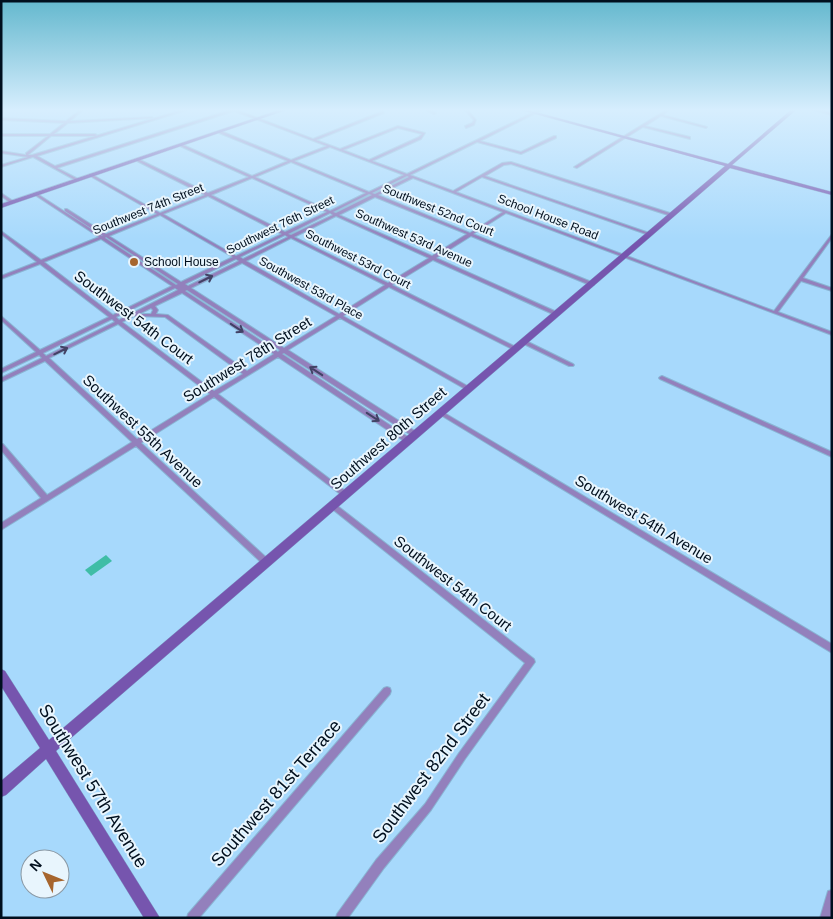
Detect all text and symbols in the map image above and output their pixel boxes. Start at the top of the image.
street label: Southwest 74th Street [91,180,206,238]
street label: Southwest 52nd Court [380,181,496,239]
street label: School House Road [496,191,600,243]
street label: Southwest 76th Street [224,193,337,257]
street label: Southwest 53rd Avenue [353,206,475,270]
street label: Southwest 53rd Court [303,226,413,292]
street label: Southwest 53rd Place [257,254,366,323]
place label: School House [144,255,219,269]
marker: School House [128,256,140,268]
street label: Southwest 54th Court [71,267,197,368]
one-way arrow [199,274,214,284]
street label: Southwest 78th Street [180,312,315,405]
one-way arrow [230,323,244,333]
one-way arrow [53,346,68,356]
one-way arrow [310,365,324,375]
street label: Southwest 55th Avenue [80,371,206,491]
street label: Southwest 80th Street [327,383,450,493]
one-way arrow [365,412,379,422]
street label: Southwest 54th Avenue [572,471,716,567]
street label: Southwest 54th Court [391,532,516,635]
street label: Southwest 82nd Street [368,689,494,847]
street label: Southwest 57th Avenue [34,701,152,871]
street label: Southwest 81st Terrace [207,716,345,870]
north arrow [20,849,70,899]
text: N [26,856,45,874]

